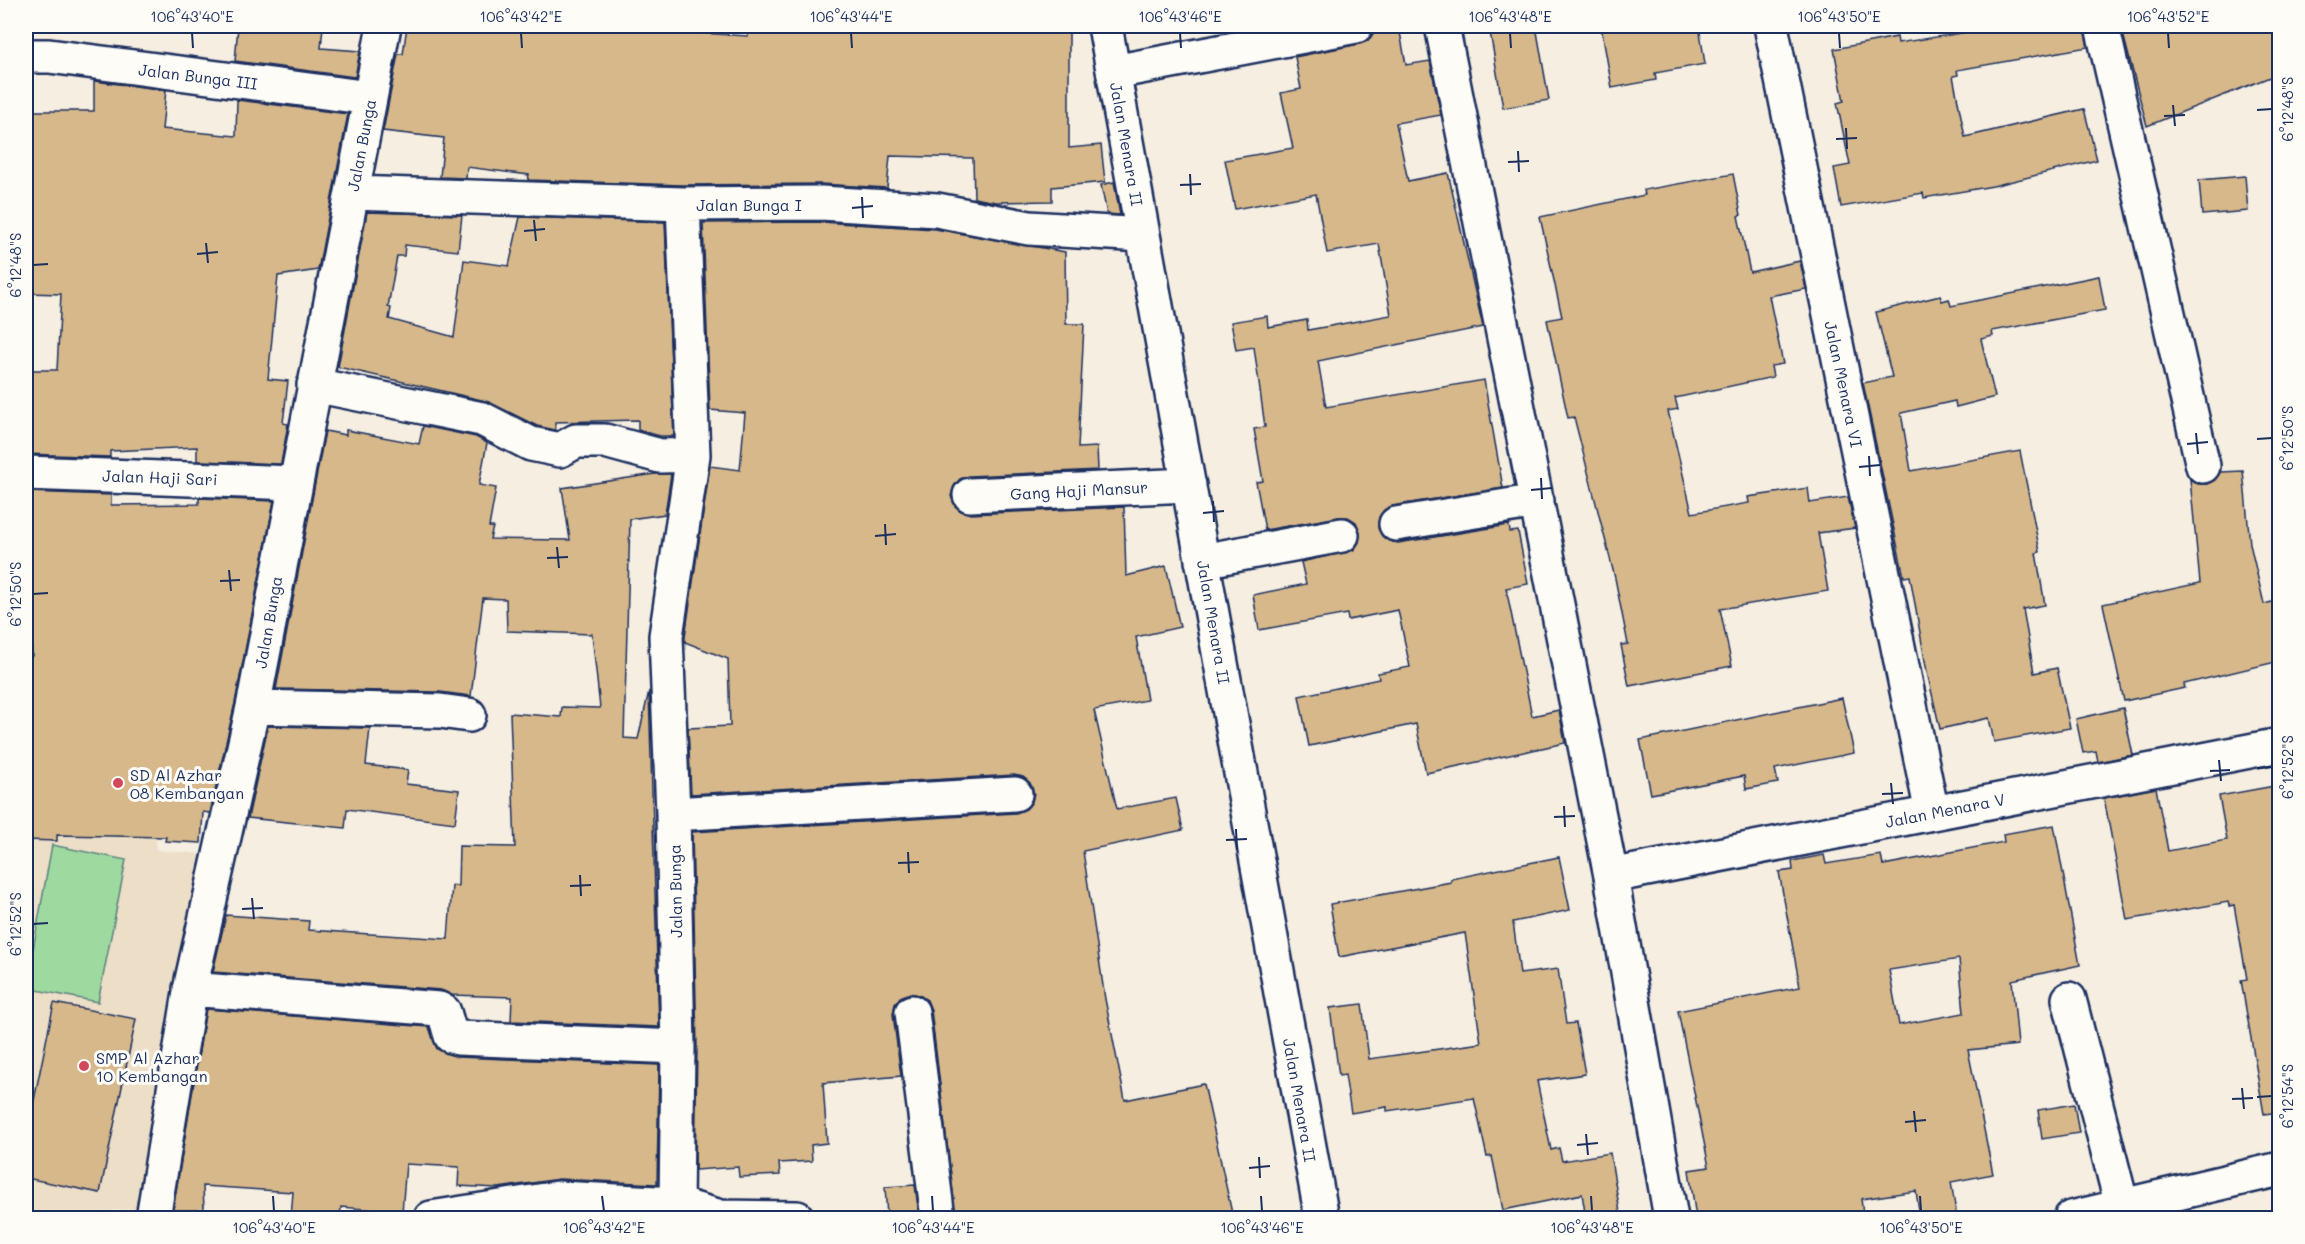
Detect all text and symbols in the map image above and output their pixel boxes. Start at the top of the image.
text: 106°43'40"E [150,6,234,26]
text: 106°43'42"E [480,6,563,26]
text: 106°43'44"E [809,6,893,26]
text: 106°43'46"E [1138,6,1222,26]
text: 106°43'48"E [1468,6,1552,26]
text: 106°43'50"E [1797,6,1881,26]
text: 106°43'52"E [2127,6,2210,26]
street label: Jalan Bunga III [137,58,259,94]
text: 6°12'48"S [2277,77,2297,141]
street label: Jalan Menara II [1106,80,1148,208]
street label: Jalan Bunga [342,97,380,193]
street label: Jalan Bunga I [696,194,802,215]
text: 6°12'48"S [5,233,25,297]
street label: Jalan Menara VI [1820,319,1868,449]
text: 6°12'50"S [2277,406,2297,470]
street label: Jalan Haji Sari [102,464,218,490]
street label: Gang Haji Mansur [1010,476,1148,504]
street label: Jalan Menara II [1193,558,1235,686]
text: 6°12'50"S [5,562,25,626]
street label: Jalan Bunga [250,574,286,670]
text: 6°12'52"S [2277,735,2297,799]
place label: SD Al Azhar 08 Kembangan [130,764,244,803]
marker: SD Al Azhar 08 Kembangan [111,776,125,790]
street label: Jalan Menara V [1883,788,2007,832]
street label: Jalan Bunga [664,844,686,938]
text: 6°12'52"S [5,892,25,956]
street label: Jalan Menara II [1279,1036,1321,1164]
place label: SMP Al Azhar 10 Kembangan [96,1047,208,1086]
marker: SMP Al Azhar 10 Kembangan [77,1059,91,1073]
text: 6°12'54"S [2277,1064,2297,1128]
text: 106°43'40"E [232,1217,316,1237]
text: 106°43'42"E [563,1217,646,1237]
text: 106°43'44"E [891,1217,975,1237]
text: 106°43'46"E [1220,1217,1304,1237]
text: 106°43'48"E [1550,1217,1634,1237]
text: 106°43'50"E [1879,1217,1963,1237]

